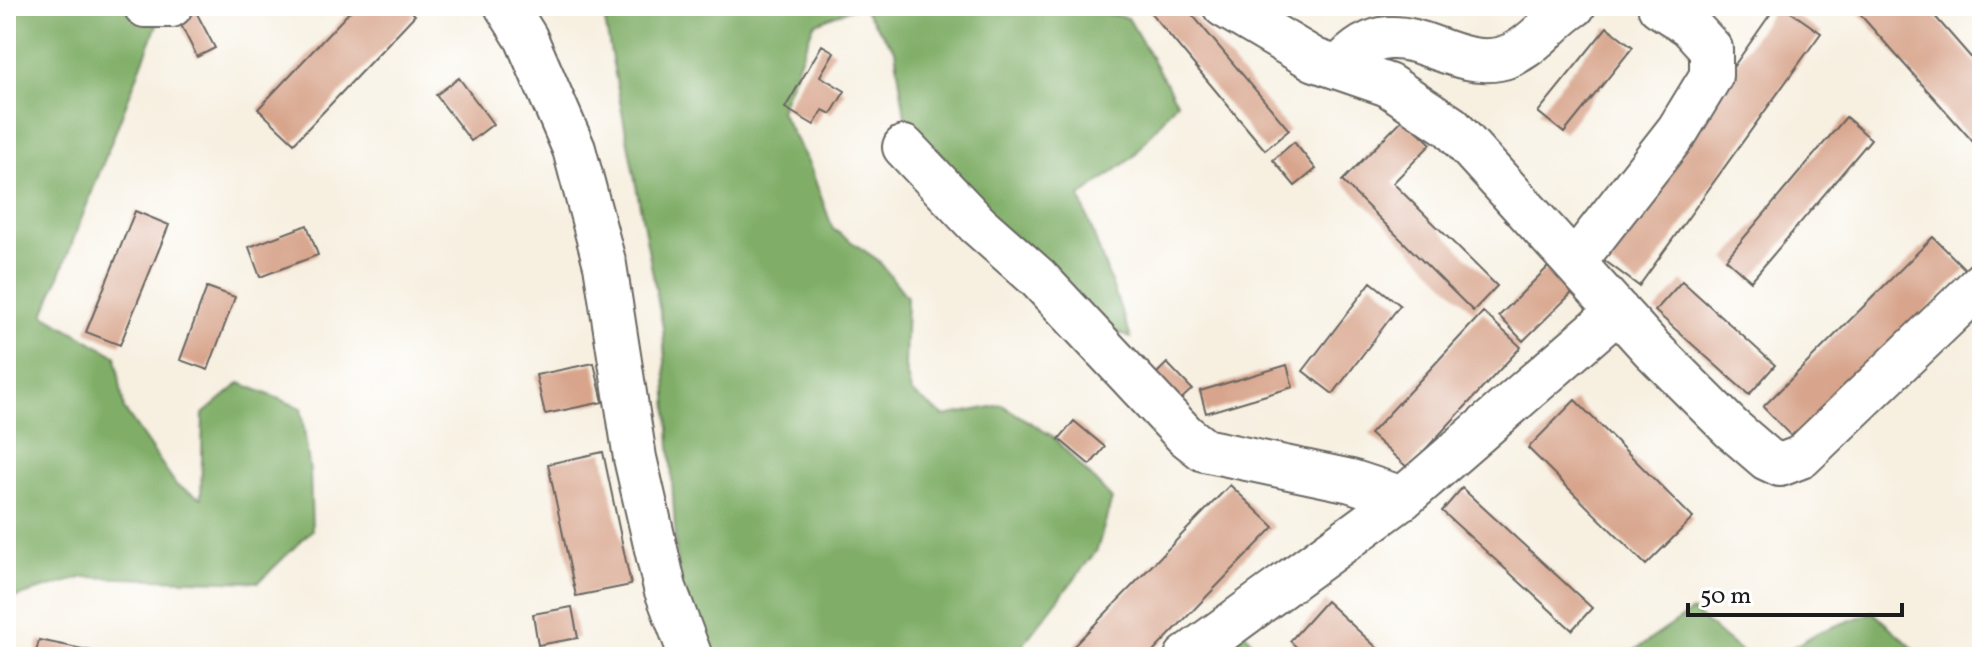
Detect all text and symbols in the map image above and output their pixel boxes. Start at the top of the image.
scale bar [1688,567,1902,617]
text: 50 m [1700,580,1752,614]

